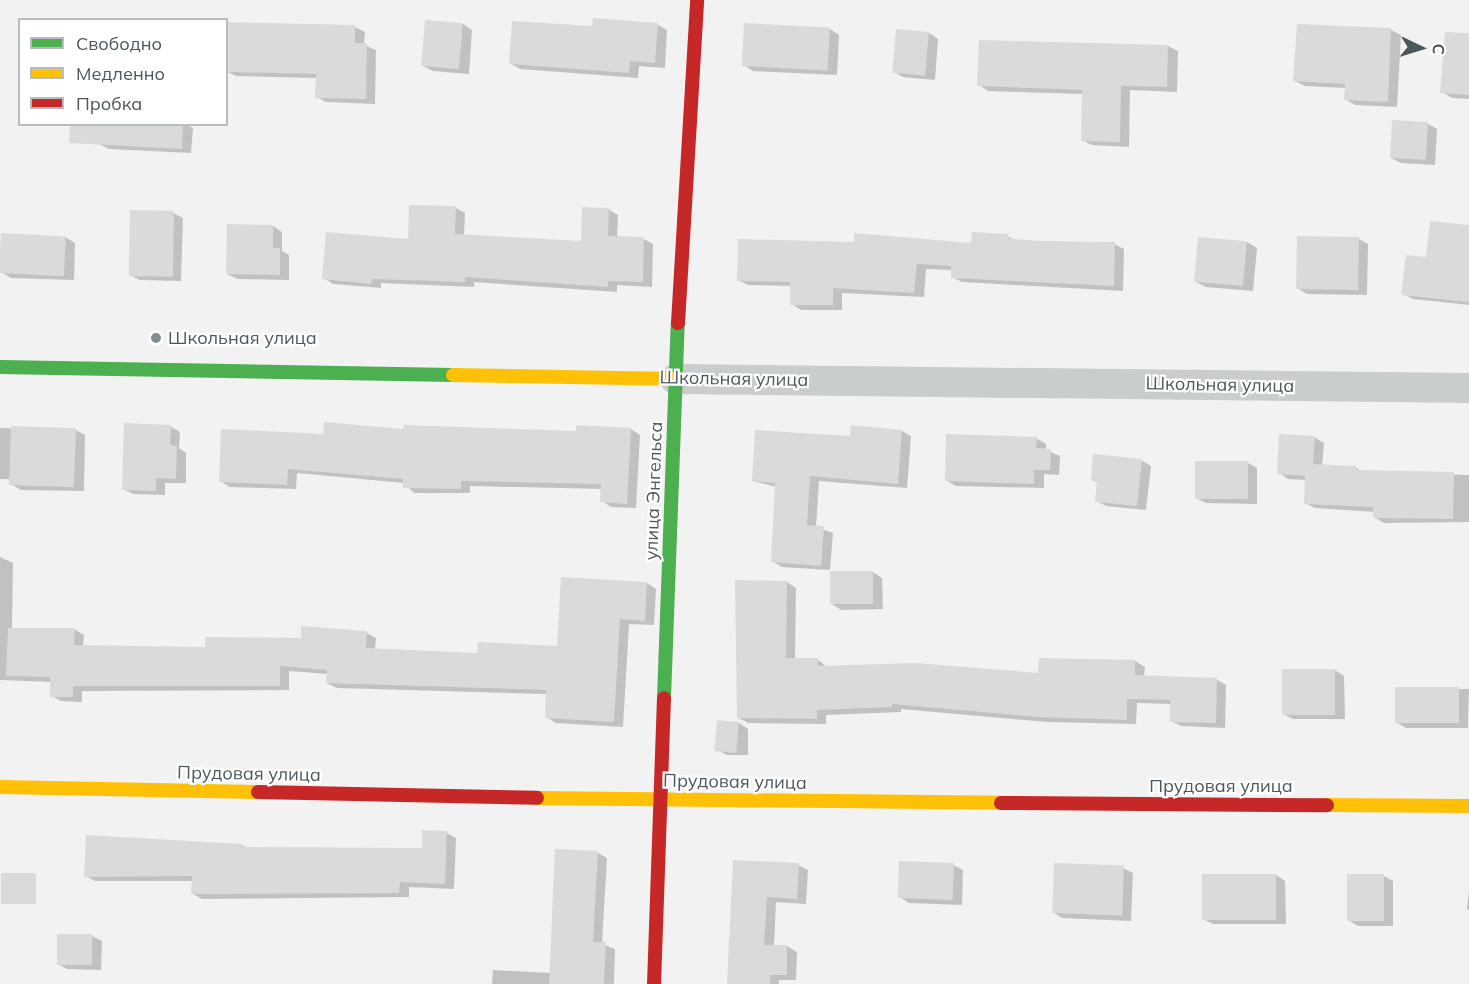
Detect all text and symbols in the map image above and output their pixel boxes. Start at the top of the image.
legend [18,18,228,126]
north arrow [1391,18,1451,78]
text: Свободно [76,32,162,55]
text: С [1429,43,1449,55]
text: Медленно [76,62,165,85]
text: Пробка [76,92,142,115]
place label: Школьная улица [168,327,317,349]
marker: Школьная улица [149,331,163,345]
street label: Школьная улица [659,367,809,391]
street label: Школьная улица [1145,373,1295,397]
street label: улица Энгельса [641,421,667,561]
street label: Прудовая улица [177,762,321,786]
street label: Прудовая улица [663,770,807,794]
street label: Прудовая улица [1149,775,1293,797]

